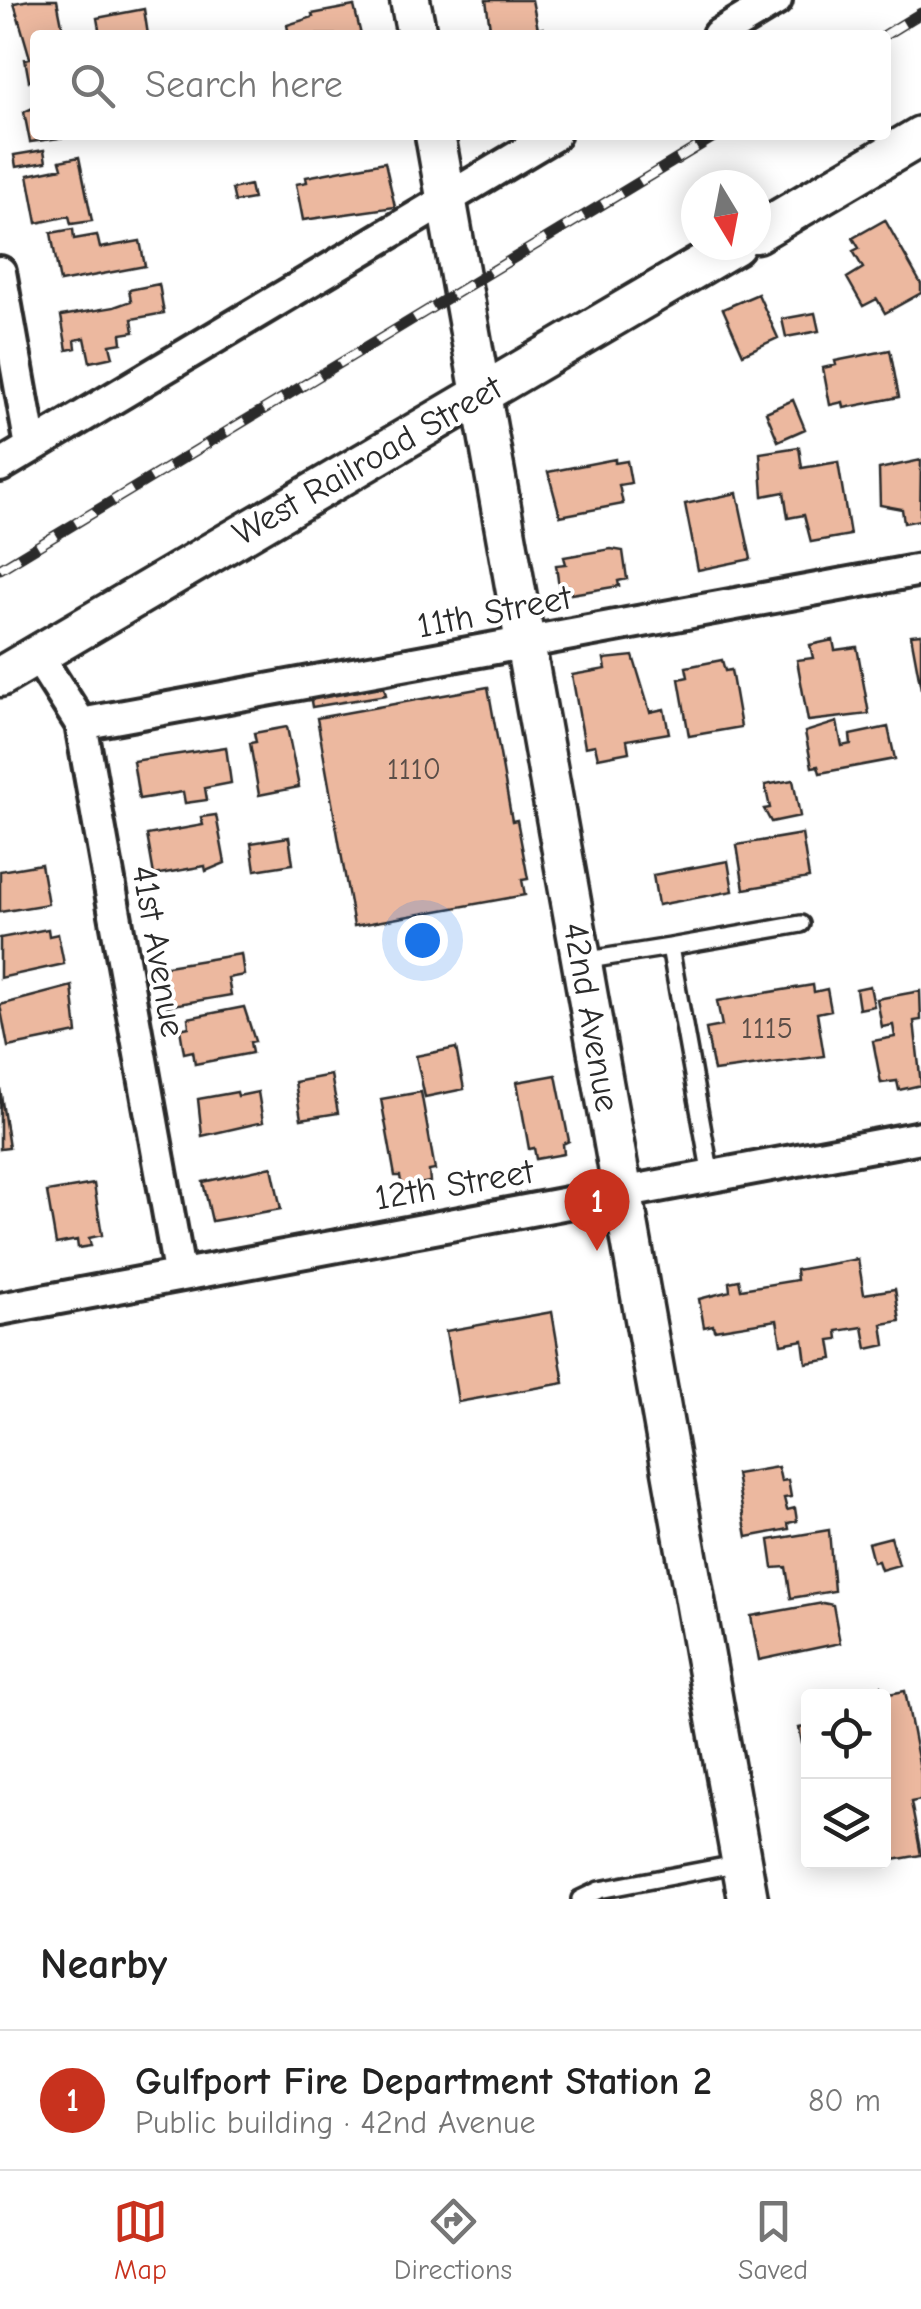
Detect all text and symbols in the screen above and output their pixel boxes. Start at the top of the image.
search box [30,30,891,140]
icon: search [65,58,120,113]
text: Search here [145,63,343,107]
north arrow [681,170,771,260]
street label: West Railroad Street [226,366,510,554]
street label: 11th Street [414,576,575,646]
house number: 1110 [387,752,441,787]
street label: 41st Avenue [123,862,194,1040]
your location [397,915,448,966]
street label: 42nd Avenue [555,919,628,1115]
house number: 1115 [741,1011,793,1046]
street label: 12th Street [372,1150,538,1219]
pin: 1 [564,1168,630,1251]
map controls [801,1689,891,1869]
button: locate [801,1689,891,1779]
button: layers [801,1779,891,1869]
text: Nearby [40,1940,167,1989]
text: Gulfport Fire Department Station 2 [135,2060,712,2104]
text: 1 [66,2082,79,2119]
text: 80 m [808,2082,881,2119]
text: Public building · 42nd Avenue [135,2104,535,2141]
tab: Map [113,2194,168,2286]
tab: Directions [394,2194,512,2286]
tab: Saved [738,2194,808,2286]

